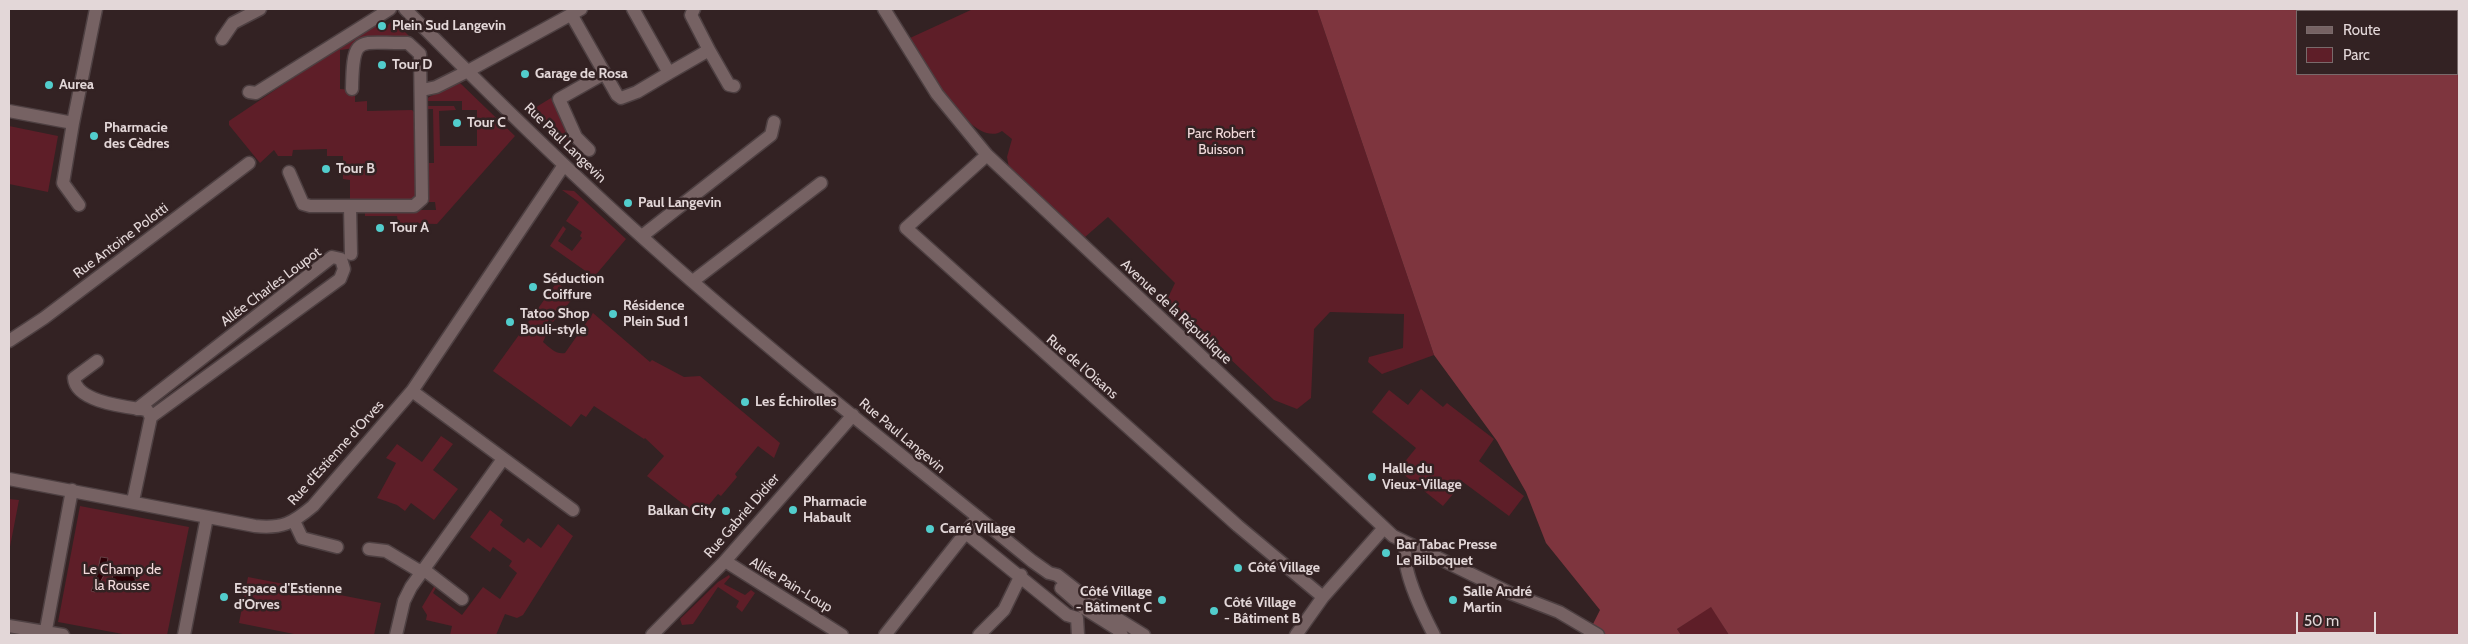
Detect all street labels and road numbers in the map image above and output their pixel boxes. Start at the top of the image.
street label: Rue Paul Langevin [520,100,610,186]
street label: Rue Antoine Polotti [70,200,172,282]
street label: Allée Charles Loupot [218,244,324,330]
street label: Avenue de la République [1117,256,1235,368]
street label: Rue de l'Oisans [1043,331,1121,403]
street label: Rue Paul Langevin [855,395,949,477]
street label: Rue d'Estienne d'Orves [284,397,388,509]
street label: Rue Gabriel Didier [701,470,783,562]
street label: Allée Pain-Loup [747,554,835,616]

